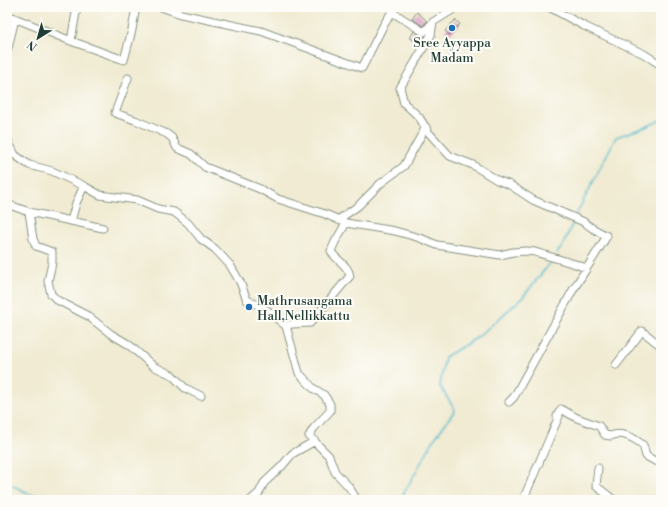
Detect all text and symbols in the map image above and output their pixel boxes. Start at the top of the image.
north arrow [18,18,58,58]
marker: Sree Ayyappa Madam [447,23,457,33]
place label: Sree Ayyappa Madam [413,35,491,66]
text: N [25,37,40,53]
place label: Mathrusangama Hall,Nellikkattu [257,293,353,324]
marker: Mathrusangama Hall,Nellikkattu [244,302,254,312]

